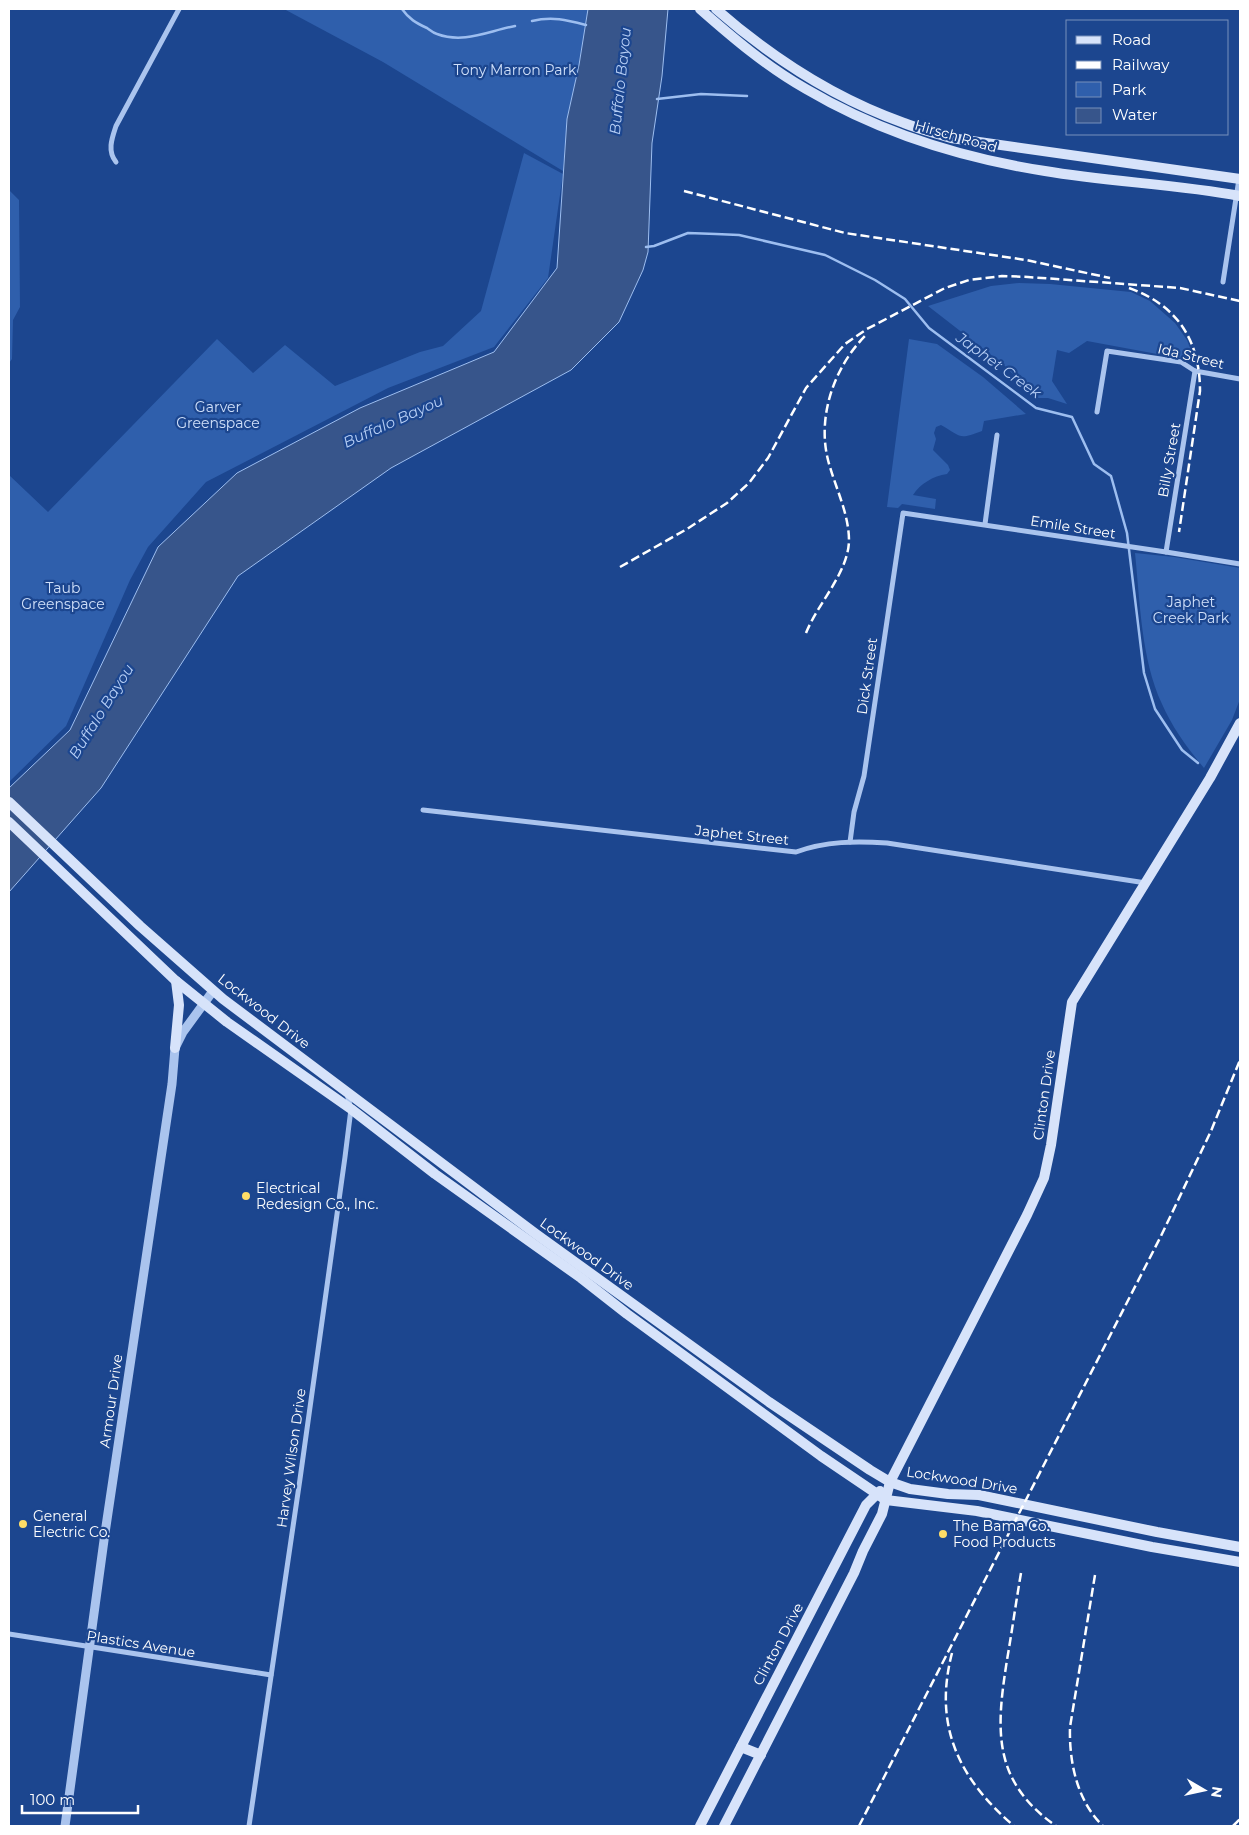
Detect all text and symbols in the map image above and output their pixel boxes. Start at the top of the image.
legend [1066,20,1229,135]
water label: Buffalo Bayou [605,26,635,136]
text: Road [1112,30,1151,49]
text: Railway [1112,55,1170,74]
park label: Tony Marron Park [454,61,577,79]
text: Park [1112,80,1146,99]
text: Water [1112,105,1158,124]
street label: Hirsch Road [913,116,999,156]
water label: Japhet Creek [952,327,1046,403]
street label: Ida Street [1156,339,1226,373]
water label: Buffalo Bayou [340,390,446,452]
park label: Garver Greenspace [176,398,260,432]
street label: Billy Street [1154,421,1184,499]
street label: Emile Street [1029,511,1117,543]
park label: Taub Greenspace [21,579,105,613]
park label: Japhet Creek Park [1153,593,1230,627]
street label: Dick Street [853,636,881,716]
water label: Buffalo Bayou [64,660,138,762]
street label: Japhet Street [693,821,790,849]
street label: Lockwood Drive [214,969,314,1053]
street label: Clinton Drive [1029,1049,1059,1141]
place label: Electrical Redesign Co., Inc. [256,1179,378,1213]
marker: Electrical Redesign Co., Inc. [240,1190,252,1202]
street label: Lockwood Drive [536,1214,638,1294]
street label: Armour Drive [96,1353,126,1449]
street label: Harvey Wilson Drive [272,1387,310,1529]
street label: Lockwood Drive [905,1462,1019,1498]
place label: General Electric Co. [33,1507,110,1541]
place label: The Bama Co. Food Products [953,1517,1056,1551]
marker: General Electric Co. [17,1518,29,1530]
marker: The Bama Co. Food Products [937,1528,949,1540]
street label: Clinton Drive [749,1600,807,1688]
street label: Plastics Avenue [85,1627,197,1661]
north arrow [1179,1765,1229,1815]
scale bar [22,1782,139,1814]
text: N [1207,1785,1227,1799]
text: 100 m [30,1790,75,1809]

